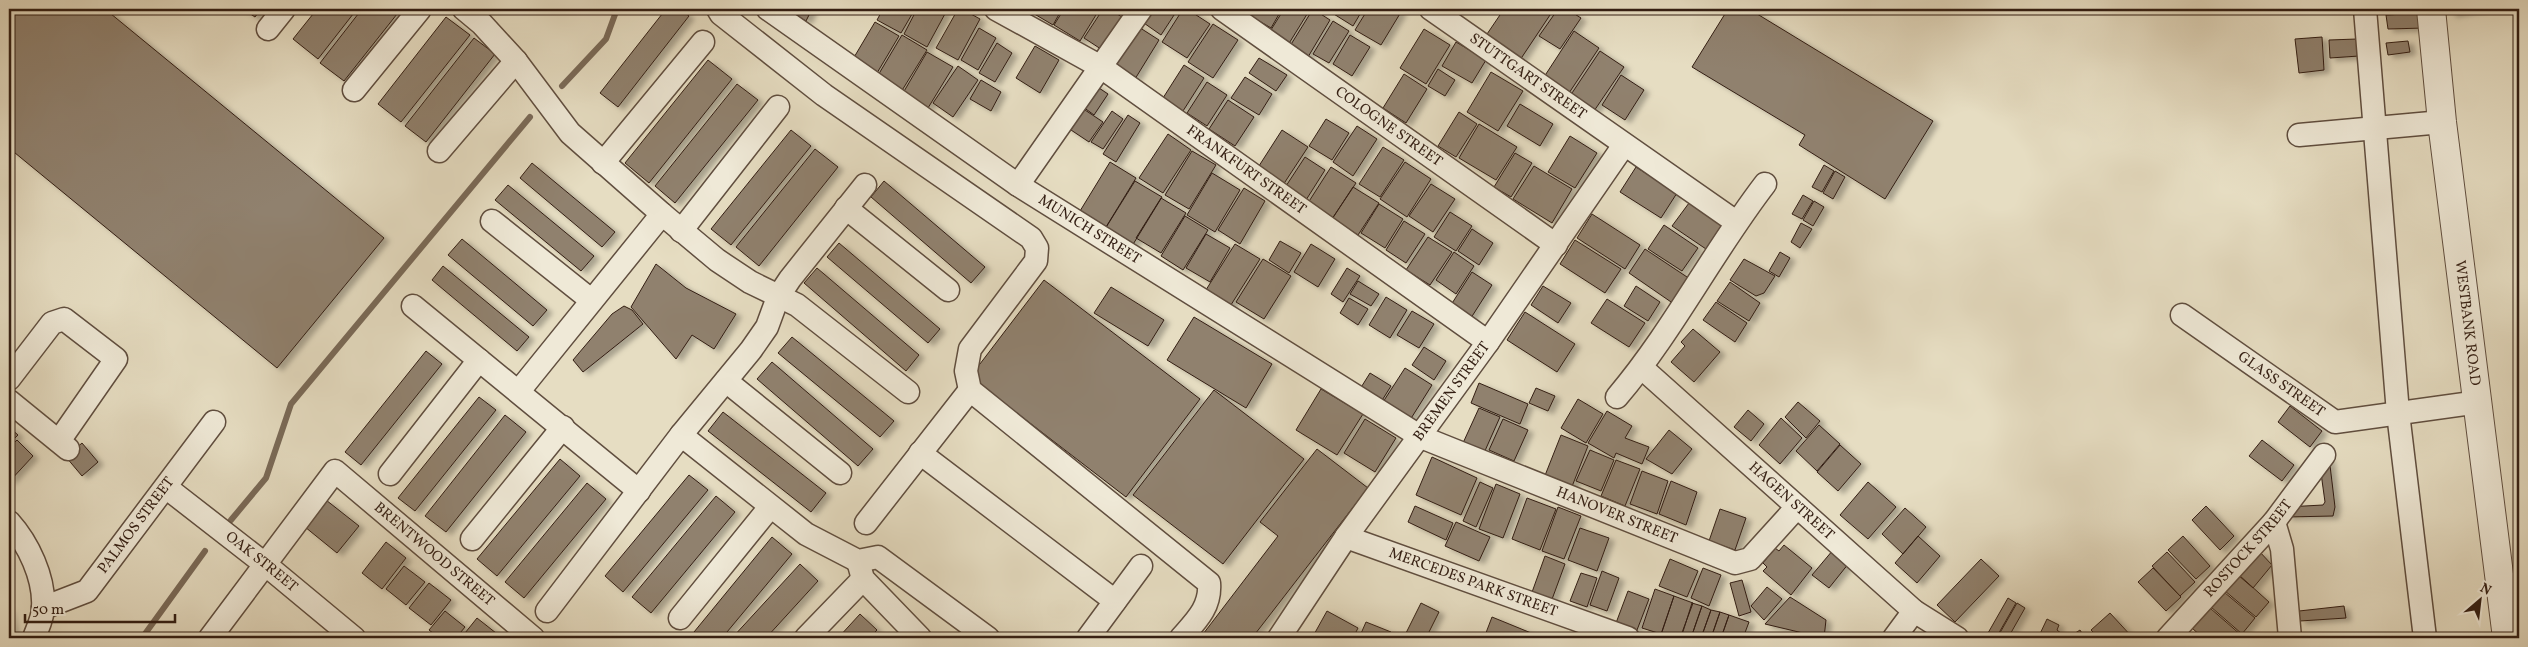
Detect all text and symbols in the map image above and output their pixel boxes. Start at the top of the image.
street label: STUTTGART STREET [1465,28,1591,125]
street label: COLOGNE STREET [1331,82,1447,172]
street label: FRANKFURT STREET [1182,120,1310,220]
street label: MUNICH STREET [1034,190,1145,270]
street label: WESTBANK ROAD [2449,259,2486,387]
street label: BREMEN STREET [1408,337,1495,446]
street label: GLASS STREET [2233,346,2329,422]
street label: HAGEN STREET [1744,457,1839,545]
street label: PALMOS STREET [93,473,180,578]
street label: HANOVER STREET [1553,482,1681,549]
street label: ROSTOCK STREET [2199,495,2298,602]
street label: BRENTWOOD STREET [369,497,499,612]
street label: OAK STREET [221,527,302,598]
street label: MERCEDES PARK STREET [1386,543,1561,623]
north arrow [2456,574,2506,624]
text: N [2476,579,2494,601]
scale bar [25,592,175,624]
text: 50 m [32,600,64,621]

